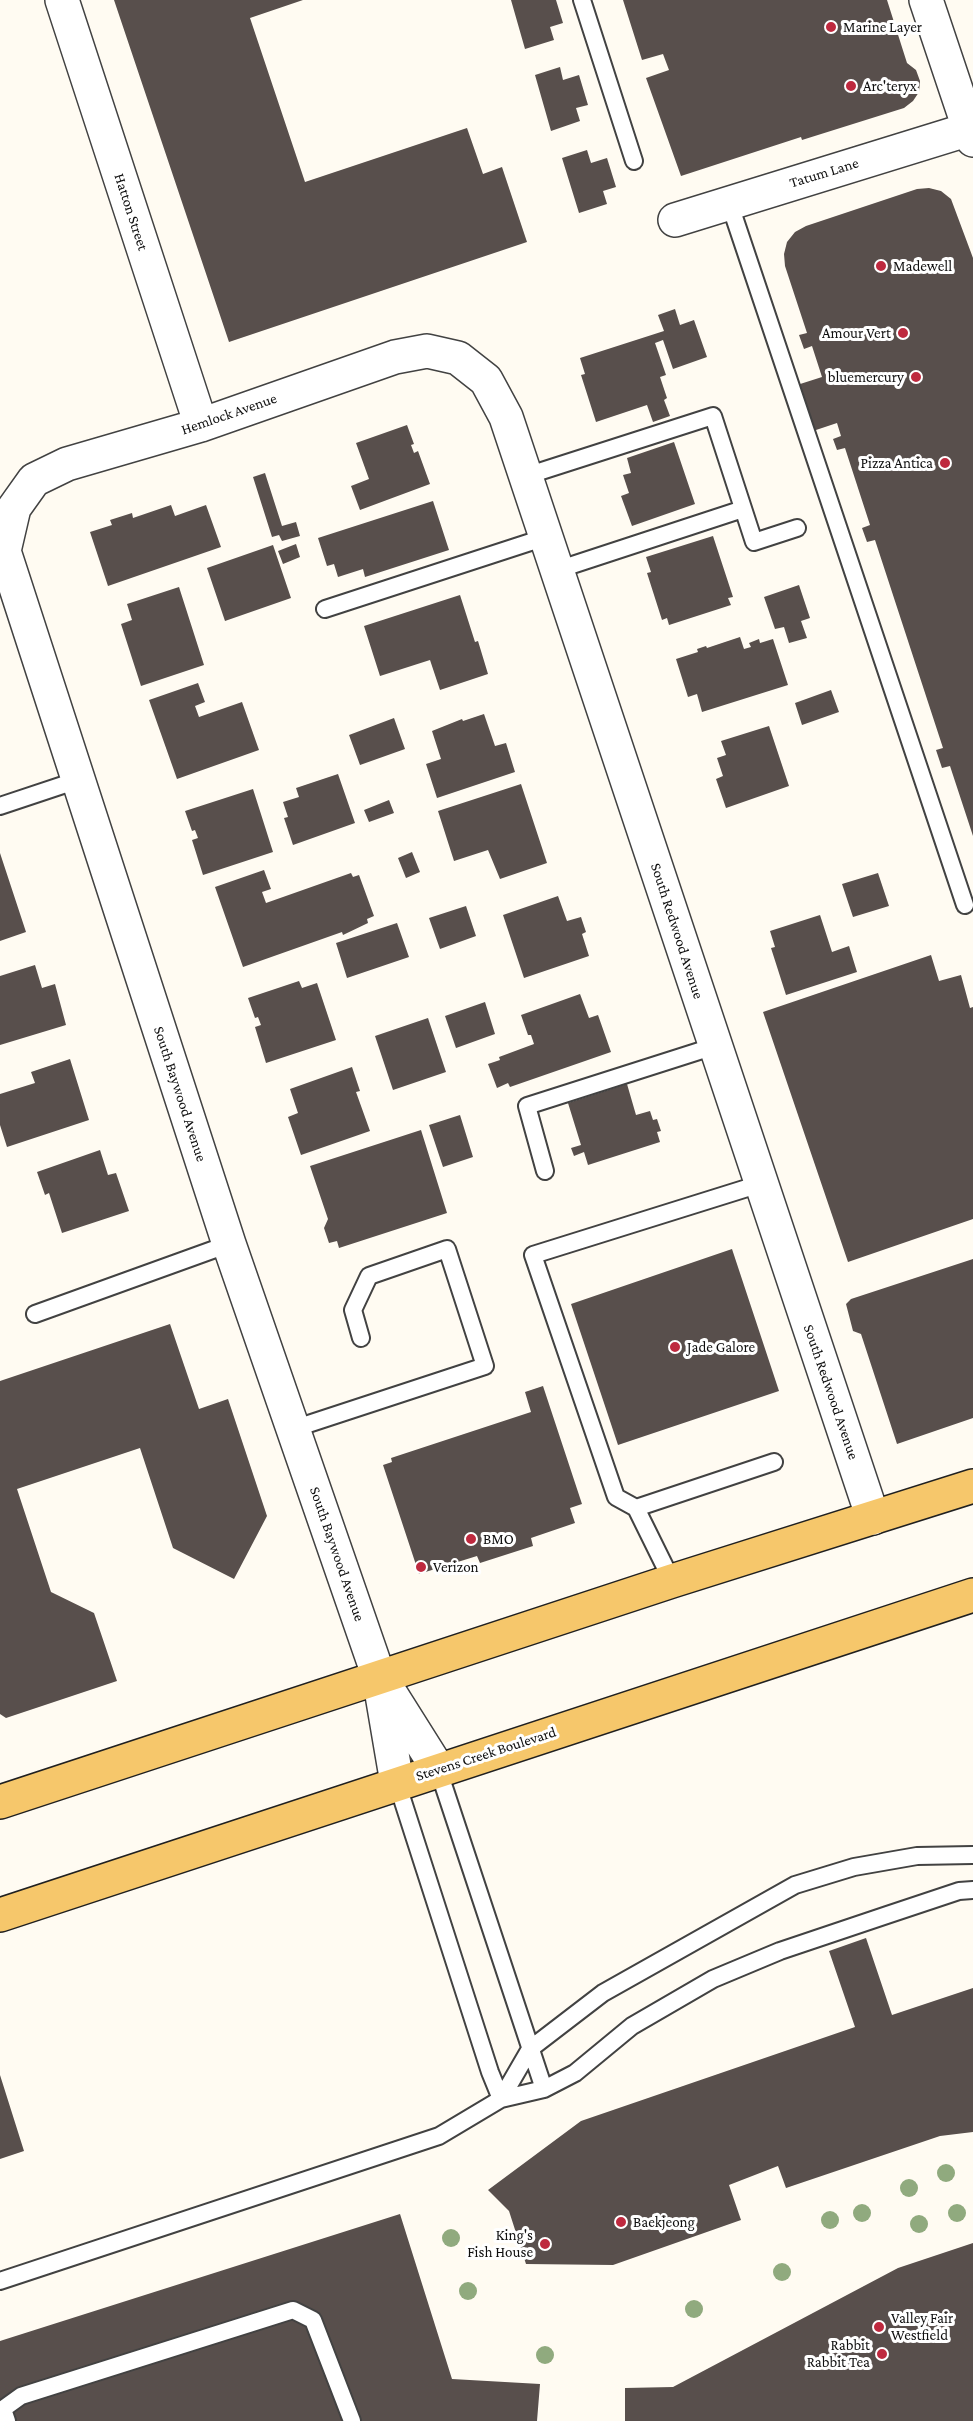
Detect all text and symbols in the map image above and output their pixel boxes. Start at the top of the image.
place label: Marine Layer [843,18,922,36]
marker: Marine Layer [824,20,838,34]
place label: Arc'teryx [863,77,917,95]
marker: Arc'teryx [844,79,858,93]
street label: Tatum Lane [787,154,861,192]
street label: Hatton Street [110,171,152,253]
place label: Madewell [893,257,952,275]
marker: Madewell [874,259,888,273]
place label: Amour Vert [822,324,891,342]
marker: Amour Vert [896,326,910,340]
place label: bluemercury [828,368,904,386]
marker: bluemercury [909,370,923,384]
street label: Hemlock Avenue [179,389,279,439]
place label: Pizza Antica [860,454,933,472]
marker: Pizza Antica [938,456,952,470]
street label: South Redwood Avenue [647,861,707,1001]
street label: South Baywood Avenue [150,1024,210,1164]
street label: South Redwood Avenue [799,1322,863,1462]
place label: Jade Galore [687,1338,755,1356]
marker: Jade Galore [668,1340,682,1354]
street label: South Baywood Avenue [306,1484,368,1624]
place label: BMO [483,1530,514,1548]
marker: BMO [464,1532,478,1546]
place label: Verizon [433,1558,479,1576]
marker: Verizon [414,1560,428,1574]
street label: Stevens Creek Boulevard [414,1723,558,1785]
place label: Baekjeong [633,2213,695,2231]
marker: Baekjeong [614,2215,628,2229]
place label: King's Fish House [467,2226,533,2261]
marker: King's Fish House [538,2237,552,2251]
place label: Valley Fair Westfield [891,2309,953,2344]
marker: Valley Fair Westfield [872,2320,886,2334]
place label: Rabbit Rabbit Tea [807,2336,870,2371]
marker: Rabbit Rabbit Tea [875,2347,889,2361]

